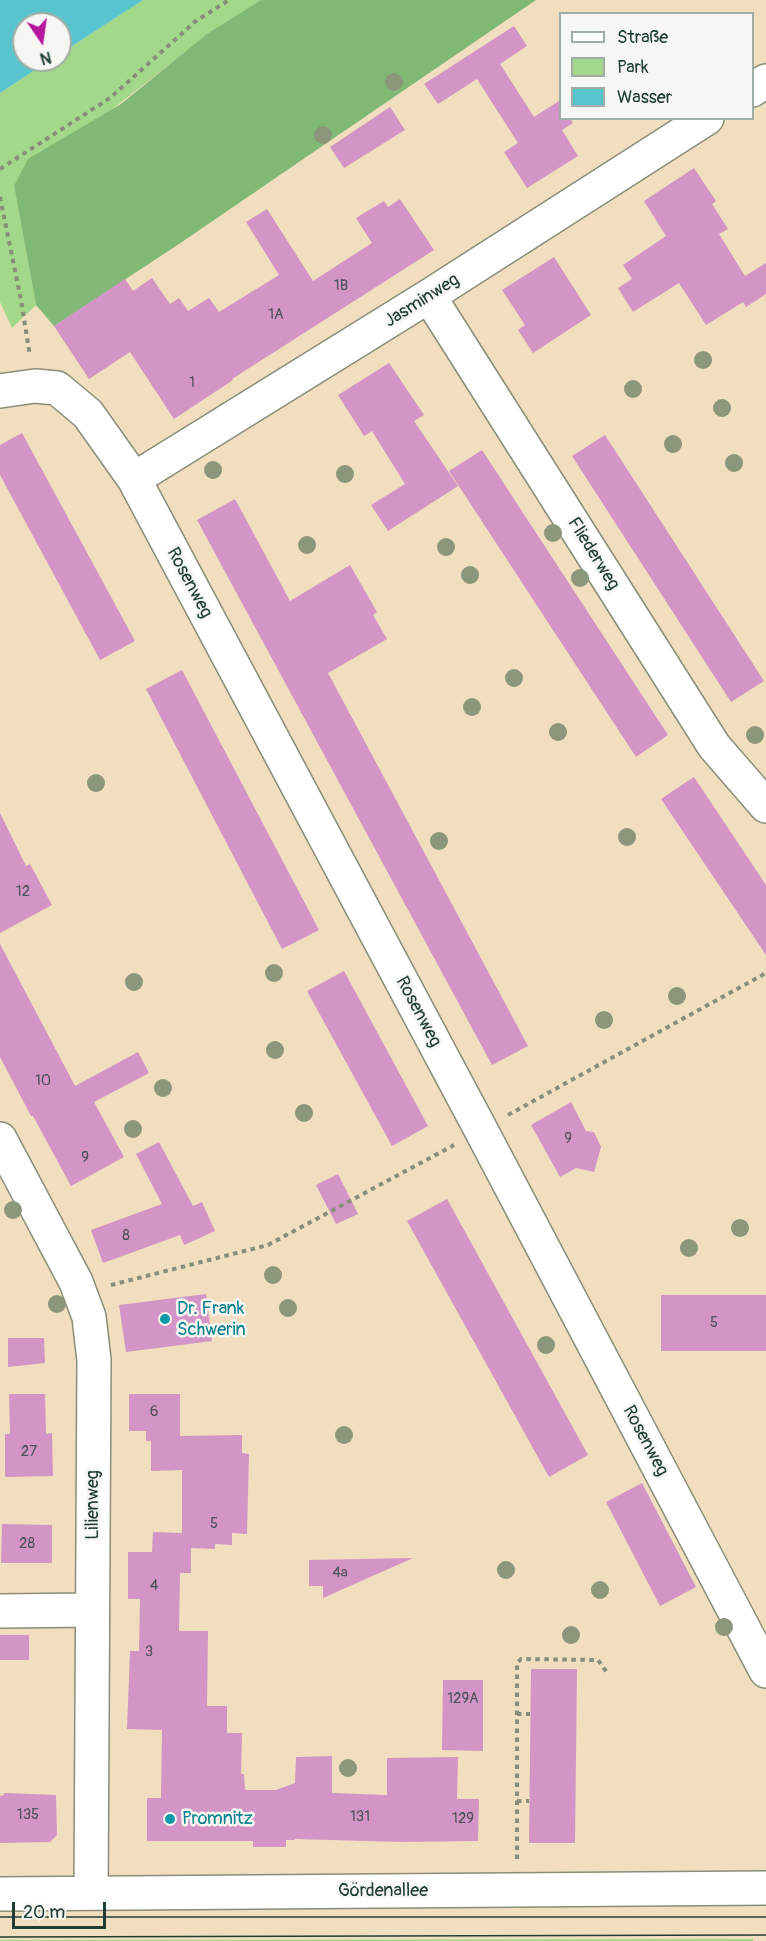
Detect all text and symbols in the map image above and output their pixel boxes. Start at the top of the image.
north arrow [12,12,72,72]
legend [559,12,754,120]
text: Straße [617,26,668,49]
text: N [38,47,53,69]
text: Park [617,56,649,79]
text: Wasser [617,86,672,109]
street label: Jasminweg [381,270,463,332]
house number: 1B [334,277,348,295]
house number: 1A [268,306,284,324]
house number: 1 [189,374,195,392]
street label: Fliederweg [562,514,624,594]
street label: Rosenweg [161,544,217,622]
house number: 12 [16,883,30,901]
street label: Rosenweg [390,973,446,1051]
house number: 10 [35,1072,51,1090]
house number: 9 [564,1130,572,1148]
house number: 9 [81,1149,89,1167]
house number: 8 [122,1227,130,1245]
place label: Dr. Frank Schwerin [177,1298,246,1340]
marker: Dr. Frank Schwerin [158,1312,172,1326]
house number: 5 [710,1314,718,1332]
street label: Rosenweg [617,1402,673,1480]
house number: 6 [150,1403,158,1421]
house number: 27 [21,1443,37,1461]
street label: Lilienweg [82,1470,104,1540]
house number: 5 [210,1515,218,1533]
house number: 28 [19,1535,35,1553]
house number: 4a [332,1564,348,1582]
house number: 4 [150,1577,158,1595]
house number: 3 [145,1643,153,1661]
house number: 129A [447,1690,479,1708]
house number: 135 [17,1806,39,1824]
place label: Promnitz [182,1808,253,1830]
house number: 131 [350,1808,370,1826]
house number: 129 [452,1810,474,1828]
marker: Promnitz [163,1812,177,1826]
street label: Gördenallee [338,1880,428,1902]
scale bar [15,1890,110,1928]
text: 20 m [23,1901,65,1924]

